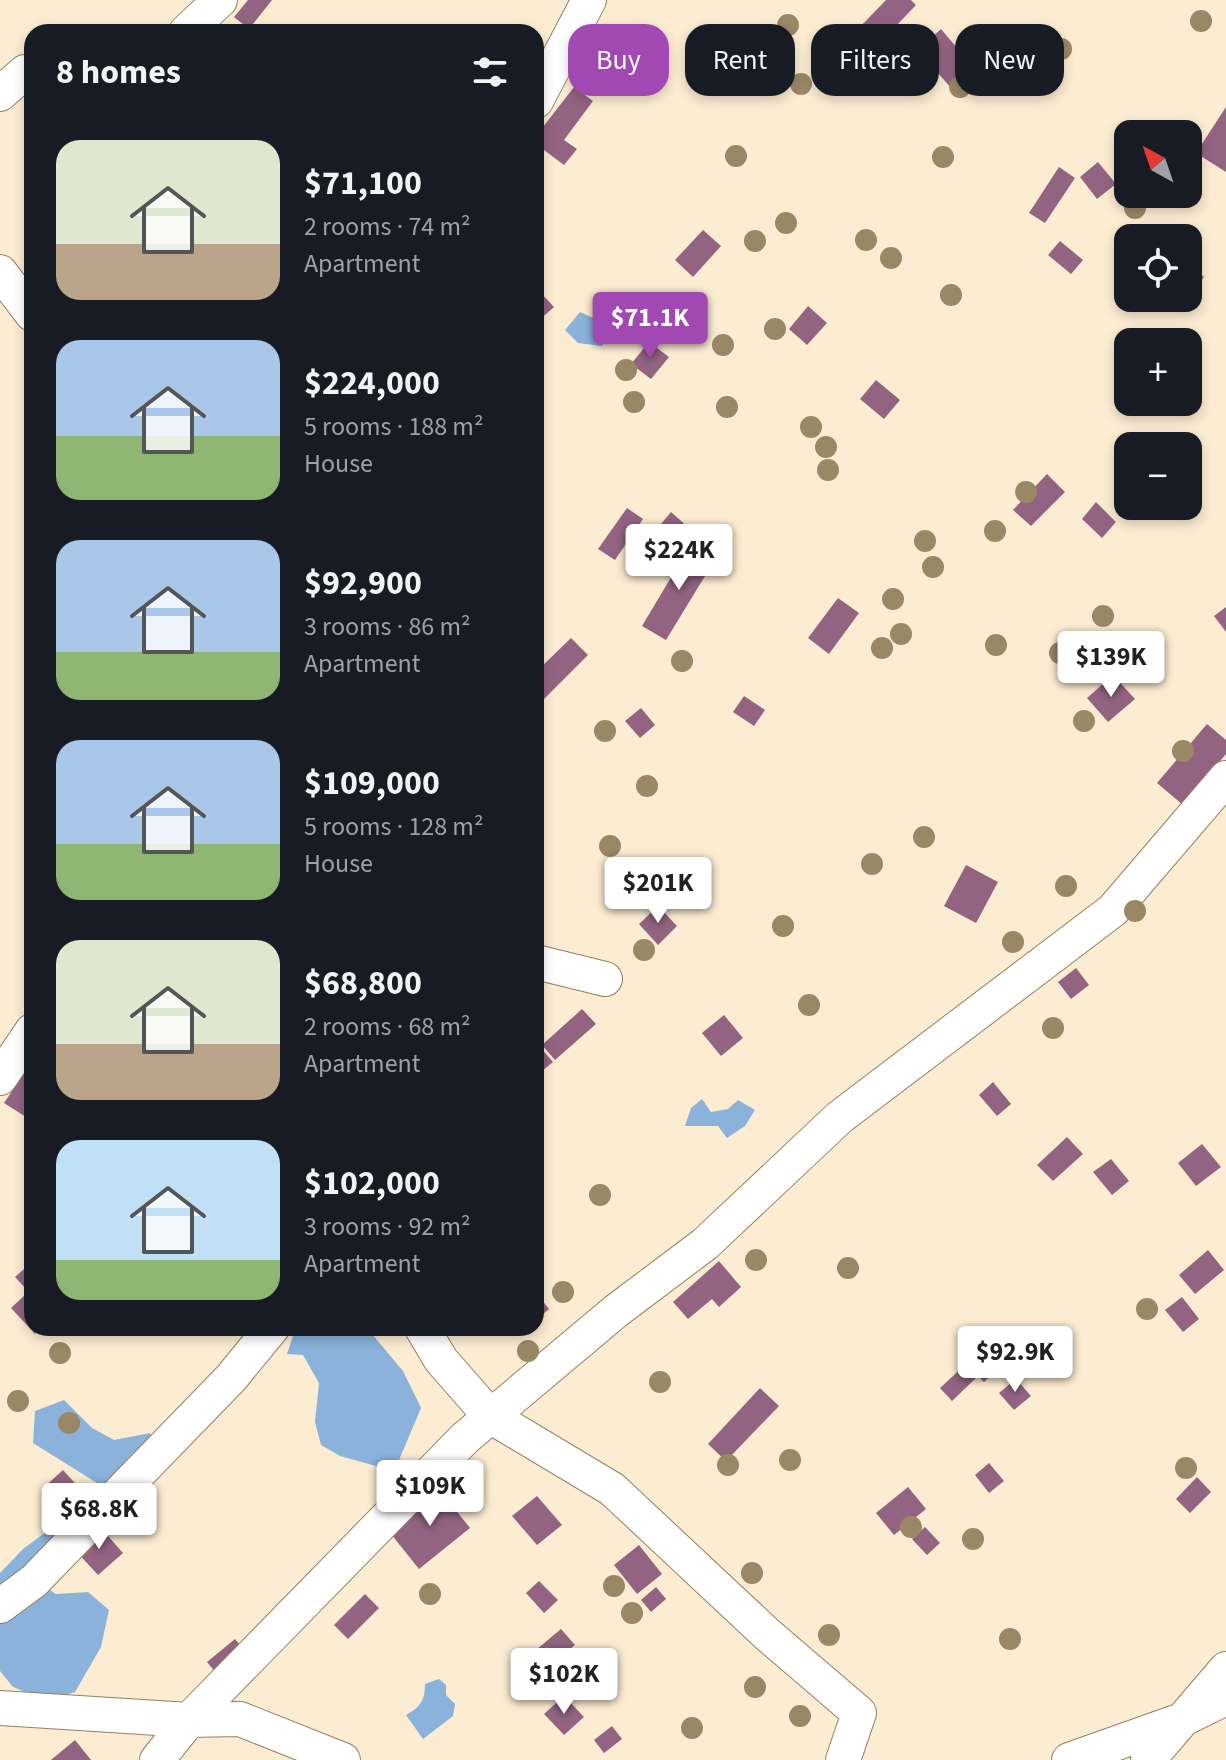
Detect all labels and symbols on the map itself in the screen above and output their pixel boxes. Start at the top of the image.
north arrow [1114,120,1202,208]
pin: $71.1K [585,292,715,360]
pin: $224K [623,524,735,592]
pin: $139K [1055,631,1167,699]
pin: $201K [602,857,714,925]
pin: $92.9K [950,1326,1080,1394]
pin: $109K [374,1460,486,1528]
pin: $68.8K [34,1483,164,1551]
pin: $102K [508,1648,620,1716]

